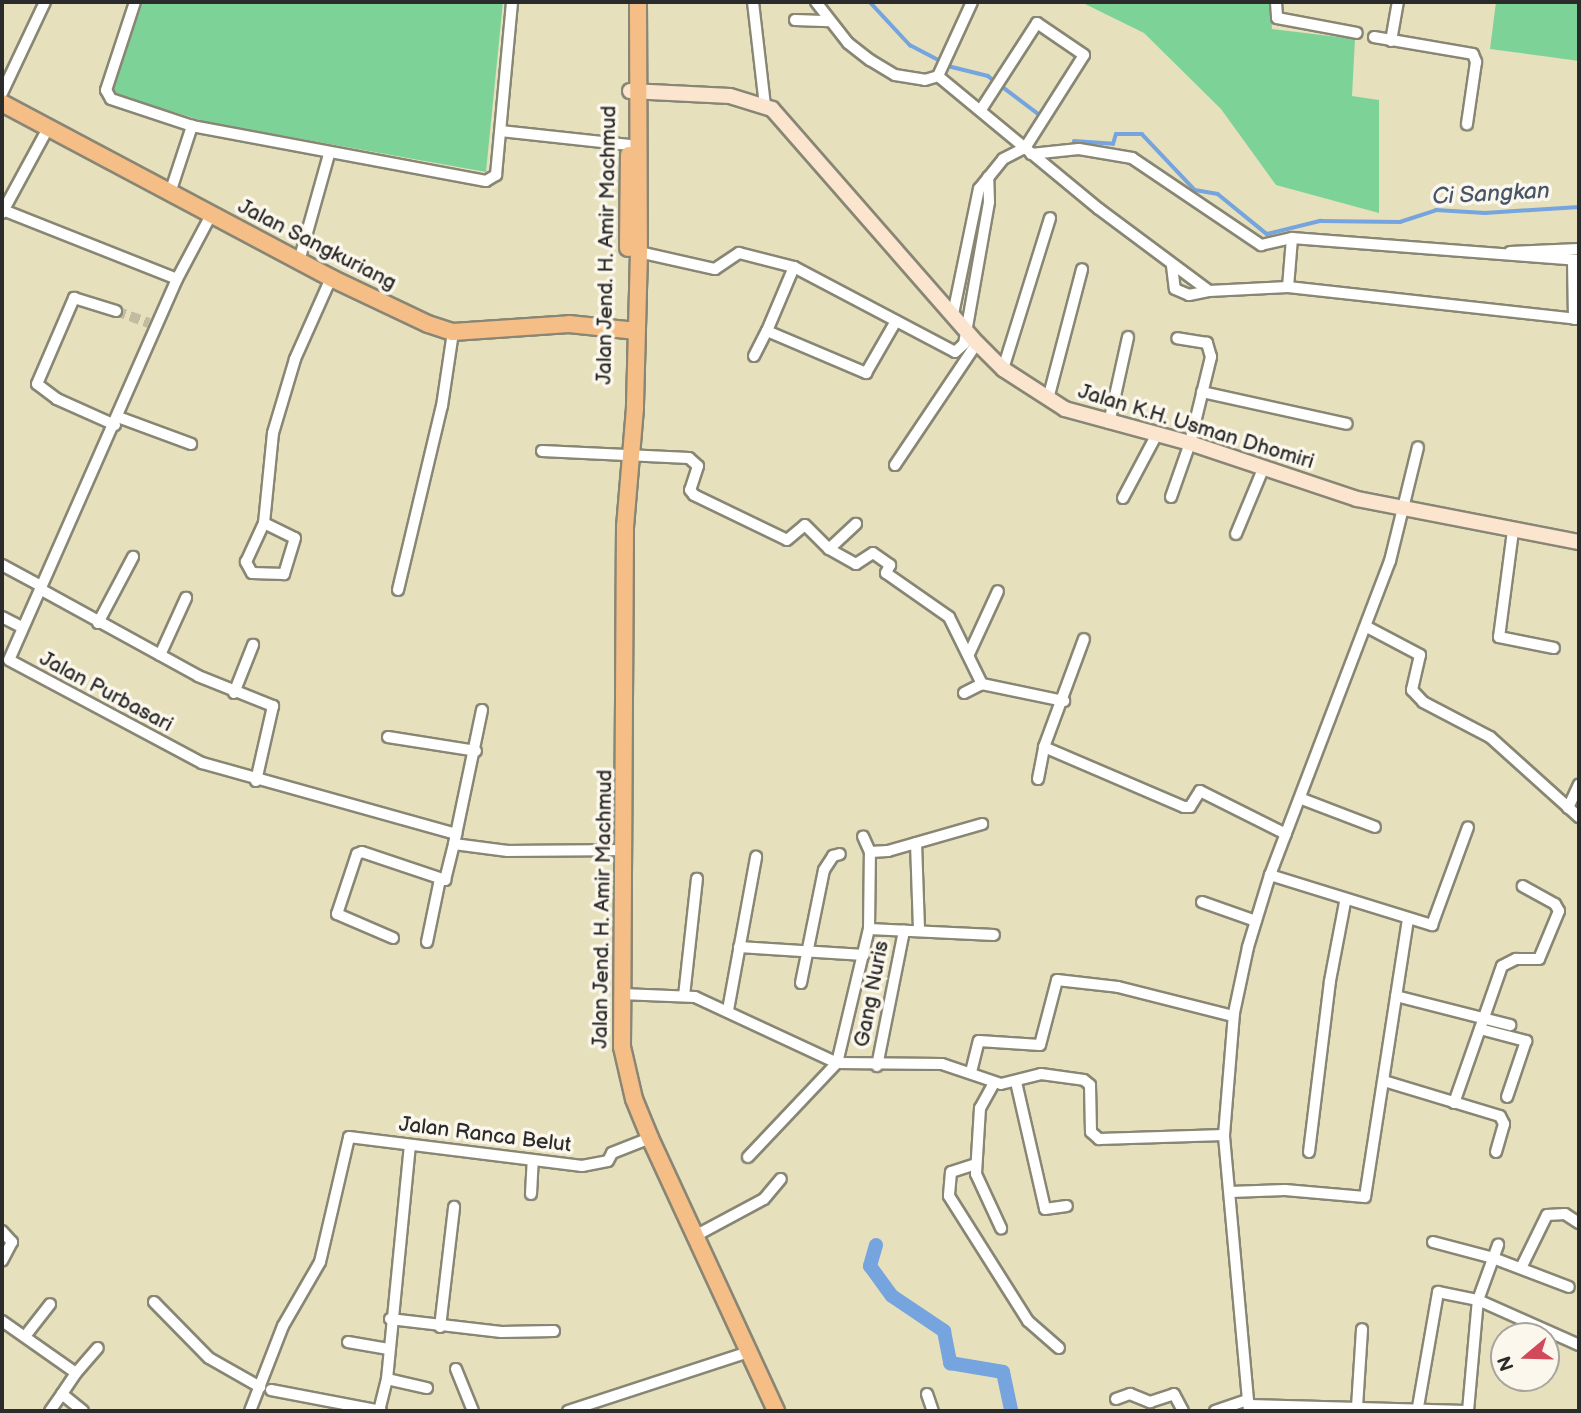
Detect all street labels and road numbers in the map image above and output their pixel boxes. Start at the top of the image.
street label: Jalan Jend. H. Amir Machmud [592,105,622,385]
street label: Jalan Sangkuriang [233,194,401,296]
street label: Jalan K.H. Usman Dhomiri [1075,379,1317,475]
street label: Jalan Purbasari [35,646,177,738]
street label: Jalan Jend. H. Amir Machmud [588,769,618,1049]
street label: Gang Nuris [849,939,895,1049]
street label: Jalan Ranca Belut [397,1112,573,1158]

